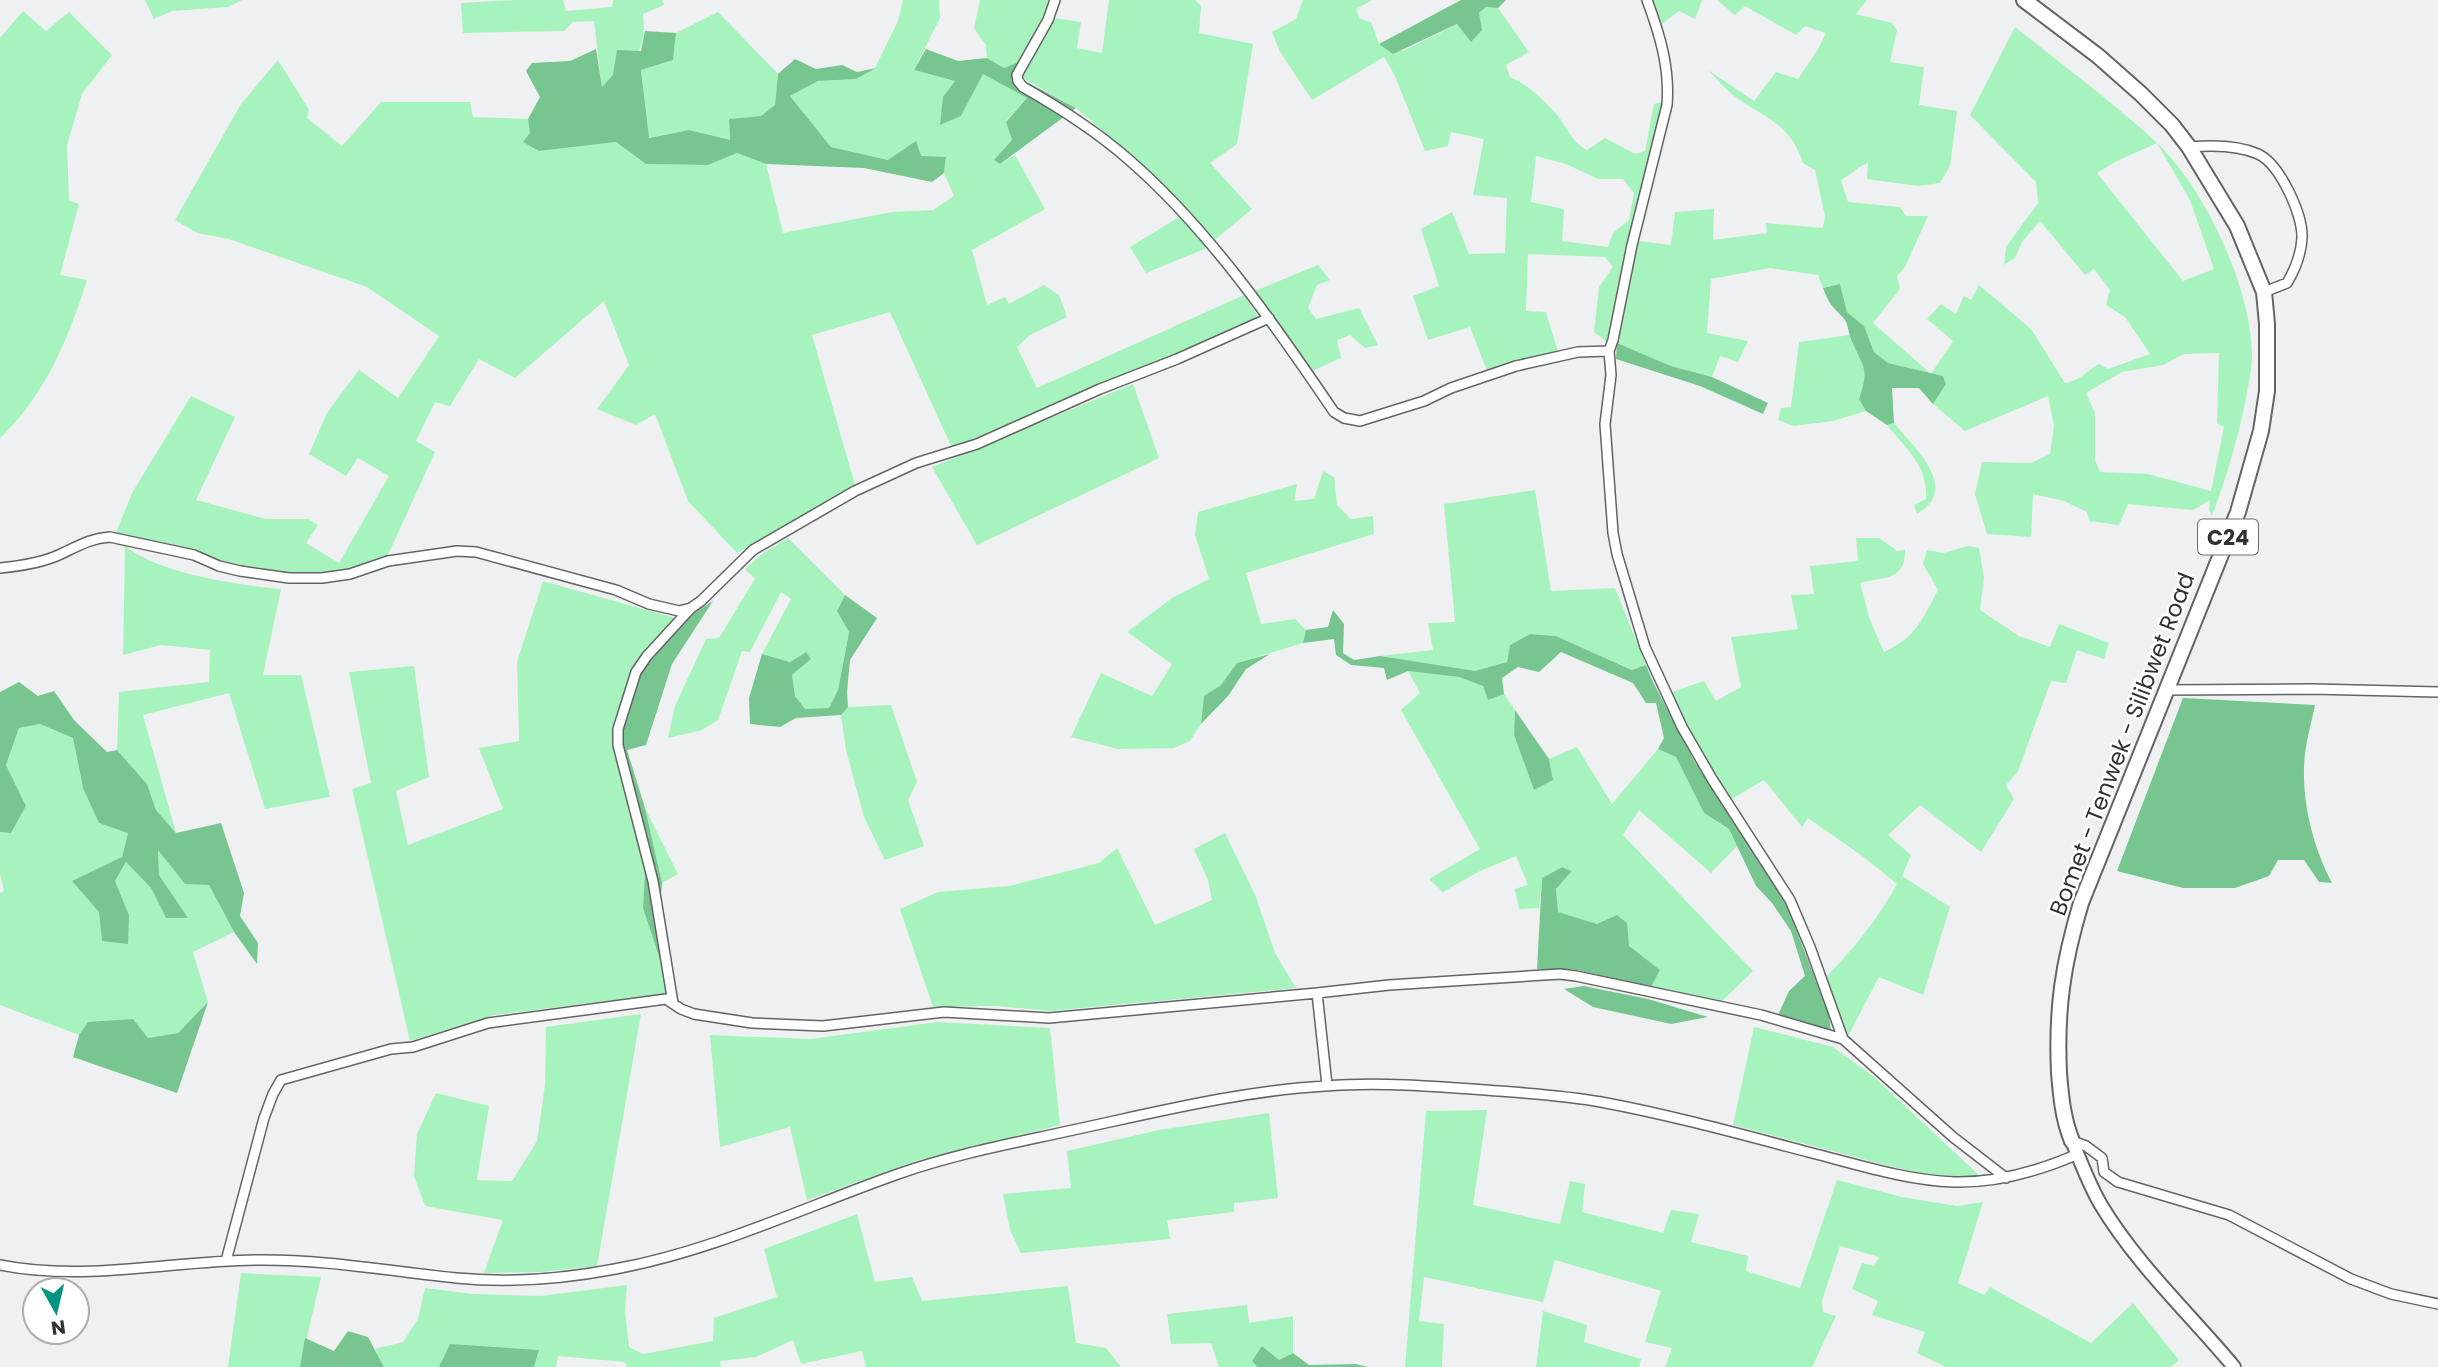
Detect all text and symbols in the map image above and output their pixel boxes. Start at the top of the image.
road number: C24 [2198,520,2258,554]
street label: Bomet - Tenwek - Silibwet Road [2042,568,2202,920]
north arrow [21,1276,91,1346]
text: N [49,1313,67,1342]

